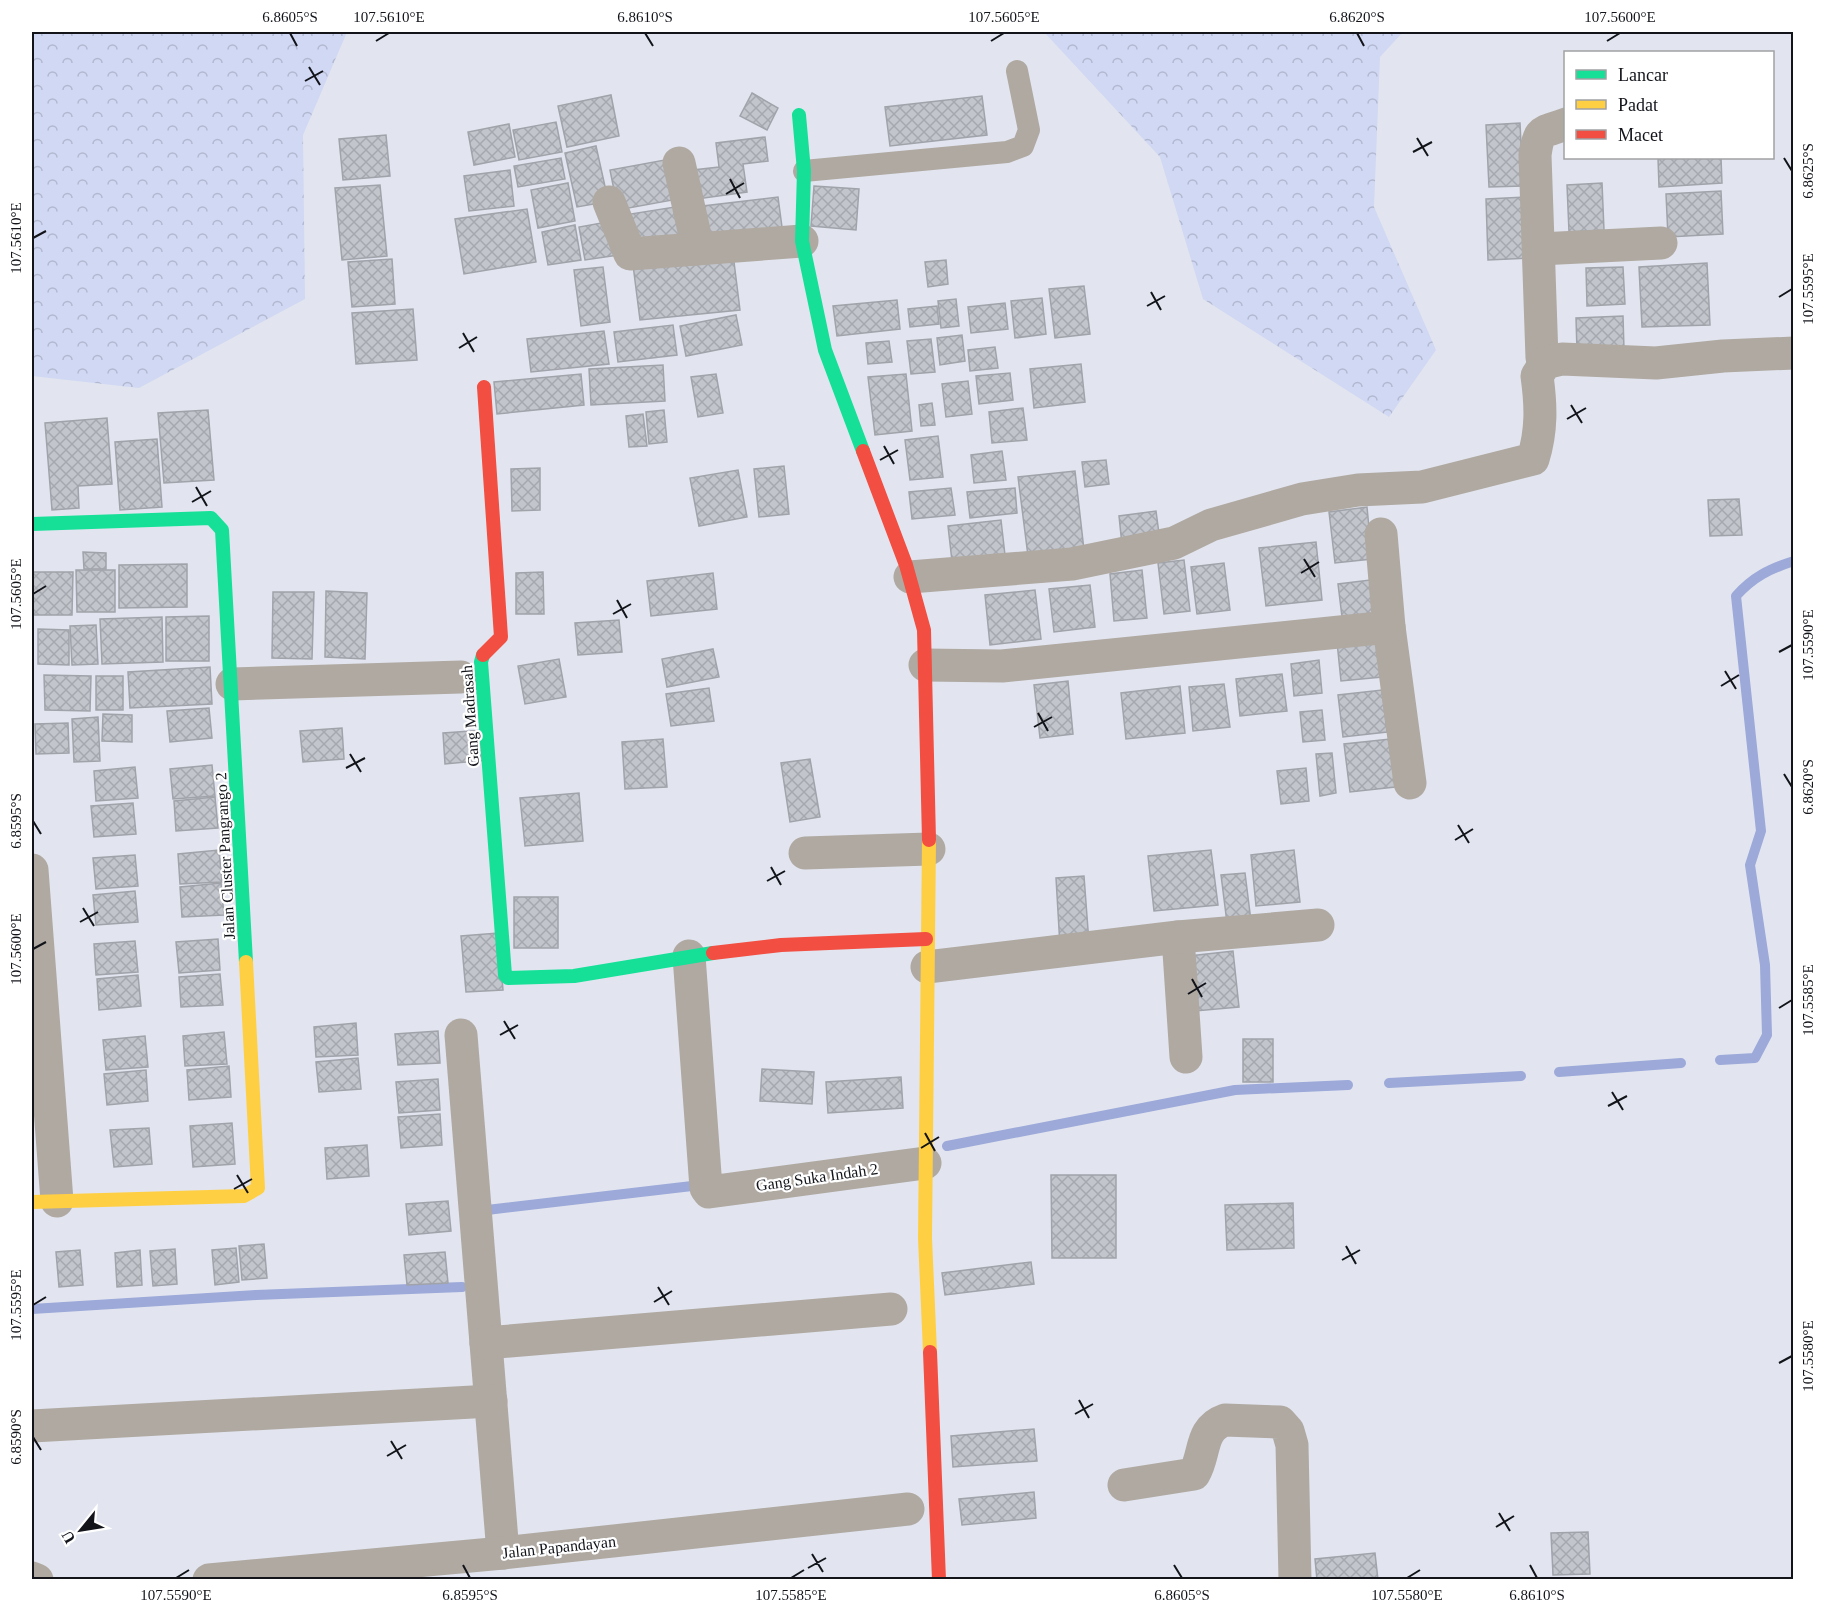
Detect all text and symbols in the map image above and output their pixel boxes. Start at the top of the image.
text: 6.8605°S [262,9,318,25]
text: 107.5610°E [353,9,425,25]
text: 6.8610°S [617,9,673,25]
text: 107.5605°E [968,9,1040,25]
text: 6.8620°S [1329,9,1385,25]
text: 107.5600°E [1584,9,1656,25]
legend [1564,51,1774,159]
text: Lancar [1618,65,1668,85]
text: Padat [1618,95,1658,115]
text: Macet [1618,125,1663,145]
text: 6.8625°S [1800,143,1816,199]
text: 107.5610°E [8,202,24,274]
text: 107.5595°E [1800,253,1816,325]
text: 107.5605°E [8,558,24,630]
text: 107.5590°E [1800,609,1816,681]
street label: Gang Madrasah [458,665,483,767]
text: 6.8620°S [1800,759,1816,815]
street label: Jalan Cluster Pangrango 2 [212,772,239,940]
text: 6.8595°S [8,793,24,849]
text: 107.5600°E [8,913,24,985]
text: 107.5585°E [1800,964,1816,1036]
street label: Gang Suka Indah 2 [755,1160,879,1195]
text: 107.5595°E [8,1269,24,1341]
text: 107.5580°E [1800,1320,1816,1392]
text: 6.8590°S [8,1409,24,1465]
north arrow [51,1500,111,1560]
text: U [58,1528,79,1547]
street label: Jalan Papandayan [501,1533,617,1562]
text: 107.5590°E [140,1587,212,1603]
text: 6.8595°S [442,1587,498,1603]
text: 107.5585°E [755,1587,827,1603]
text: 6.8605°S [1154,1587,1210,1603]
text: 107.5580°E [1371,1587,1443,1603]
text: 6.8610°S [1509,1587,1565,1603]

